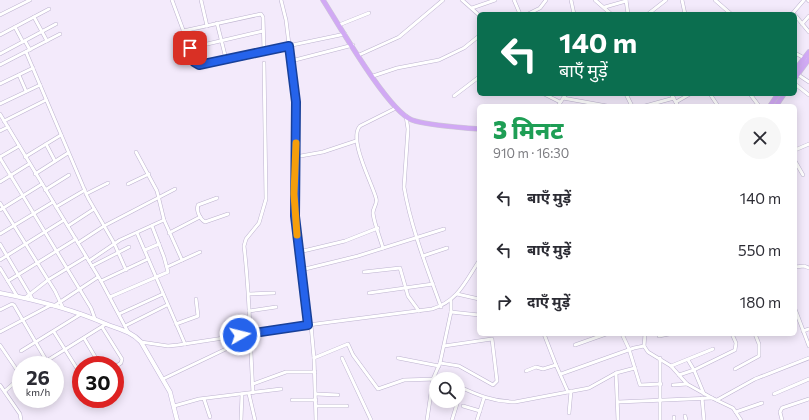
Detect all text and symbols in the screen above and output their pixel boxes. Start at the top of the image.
text: 140 m [559,25,637,59]
icon: left [493,28,545,80]
pin [173,31,207,65]
icon: arrive [179,37,201,59]
text: बाएँ मुड़ें [559,59,608,81]
text: 3 मिनट [493,115,563,144]
button: close [739,117,781,159]
text: 910 m · 16:30 [493,145,569,161]
icon: left [493,187,515,209]
text: बाएँ मुड़ें [527,188,571,206]
text: 140 m [740,189,781,207]
icon: left [493,239,515,261]
text: बाएँ मुड़ें [527,240,571,258]
text: 550 m [738,241,781,259]
icon: right [493,291,515,313]
text: दाएँ मुड़ें [527,292,570,310]
text: 180 m [740,293,781,311]
position arrow [219,314,261,356]
speed limit sign: 30 [72,356,124,408]
text: 26 [26,365,50,389]
map controls [429,372,465,408]
button: search [429,372,465,408]
text: km/h [26,386,50,398]

